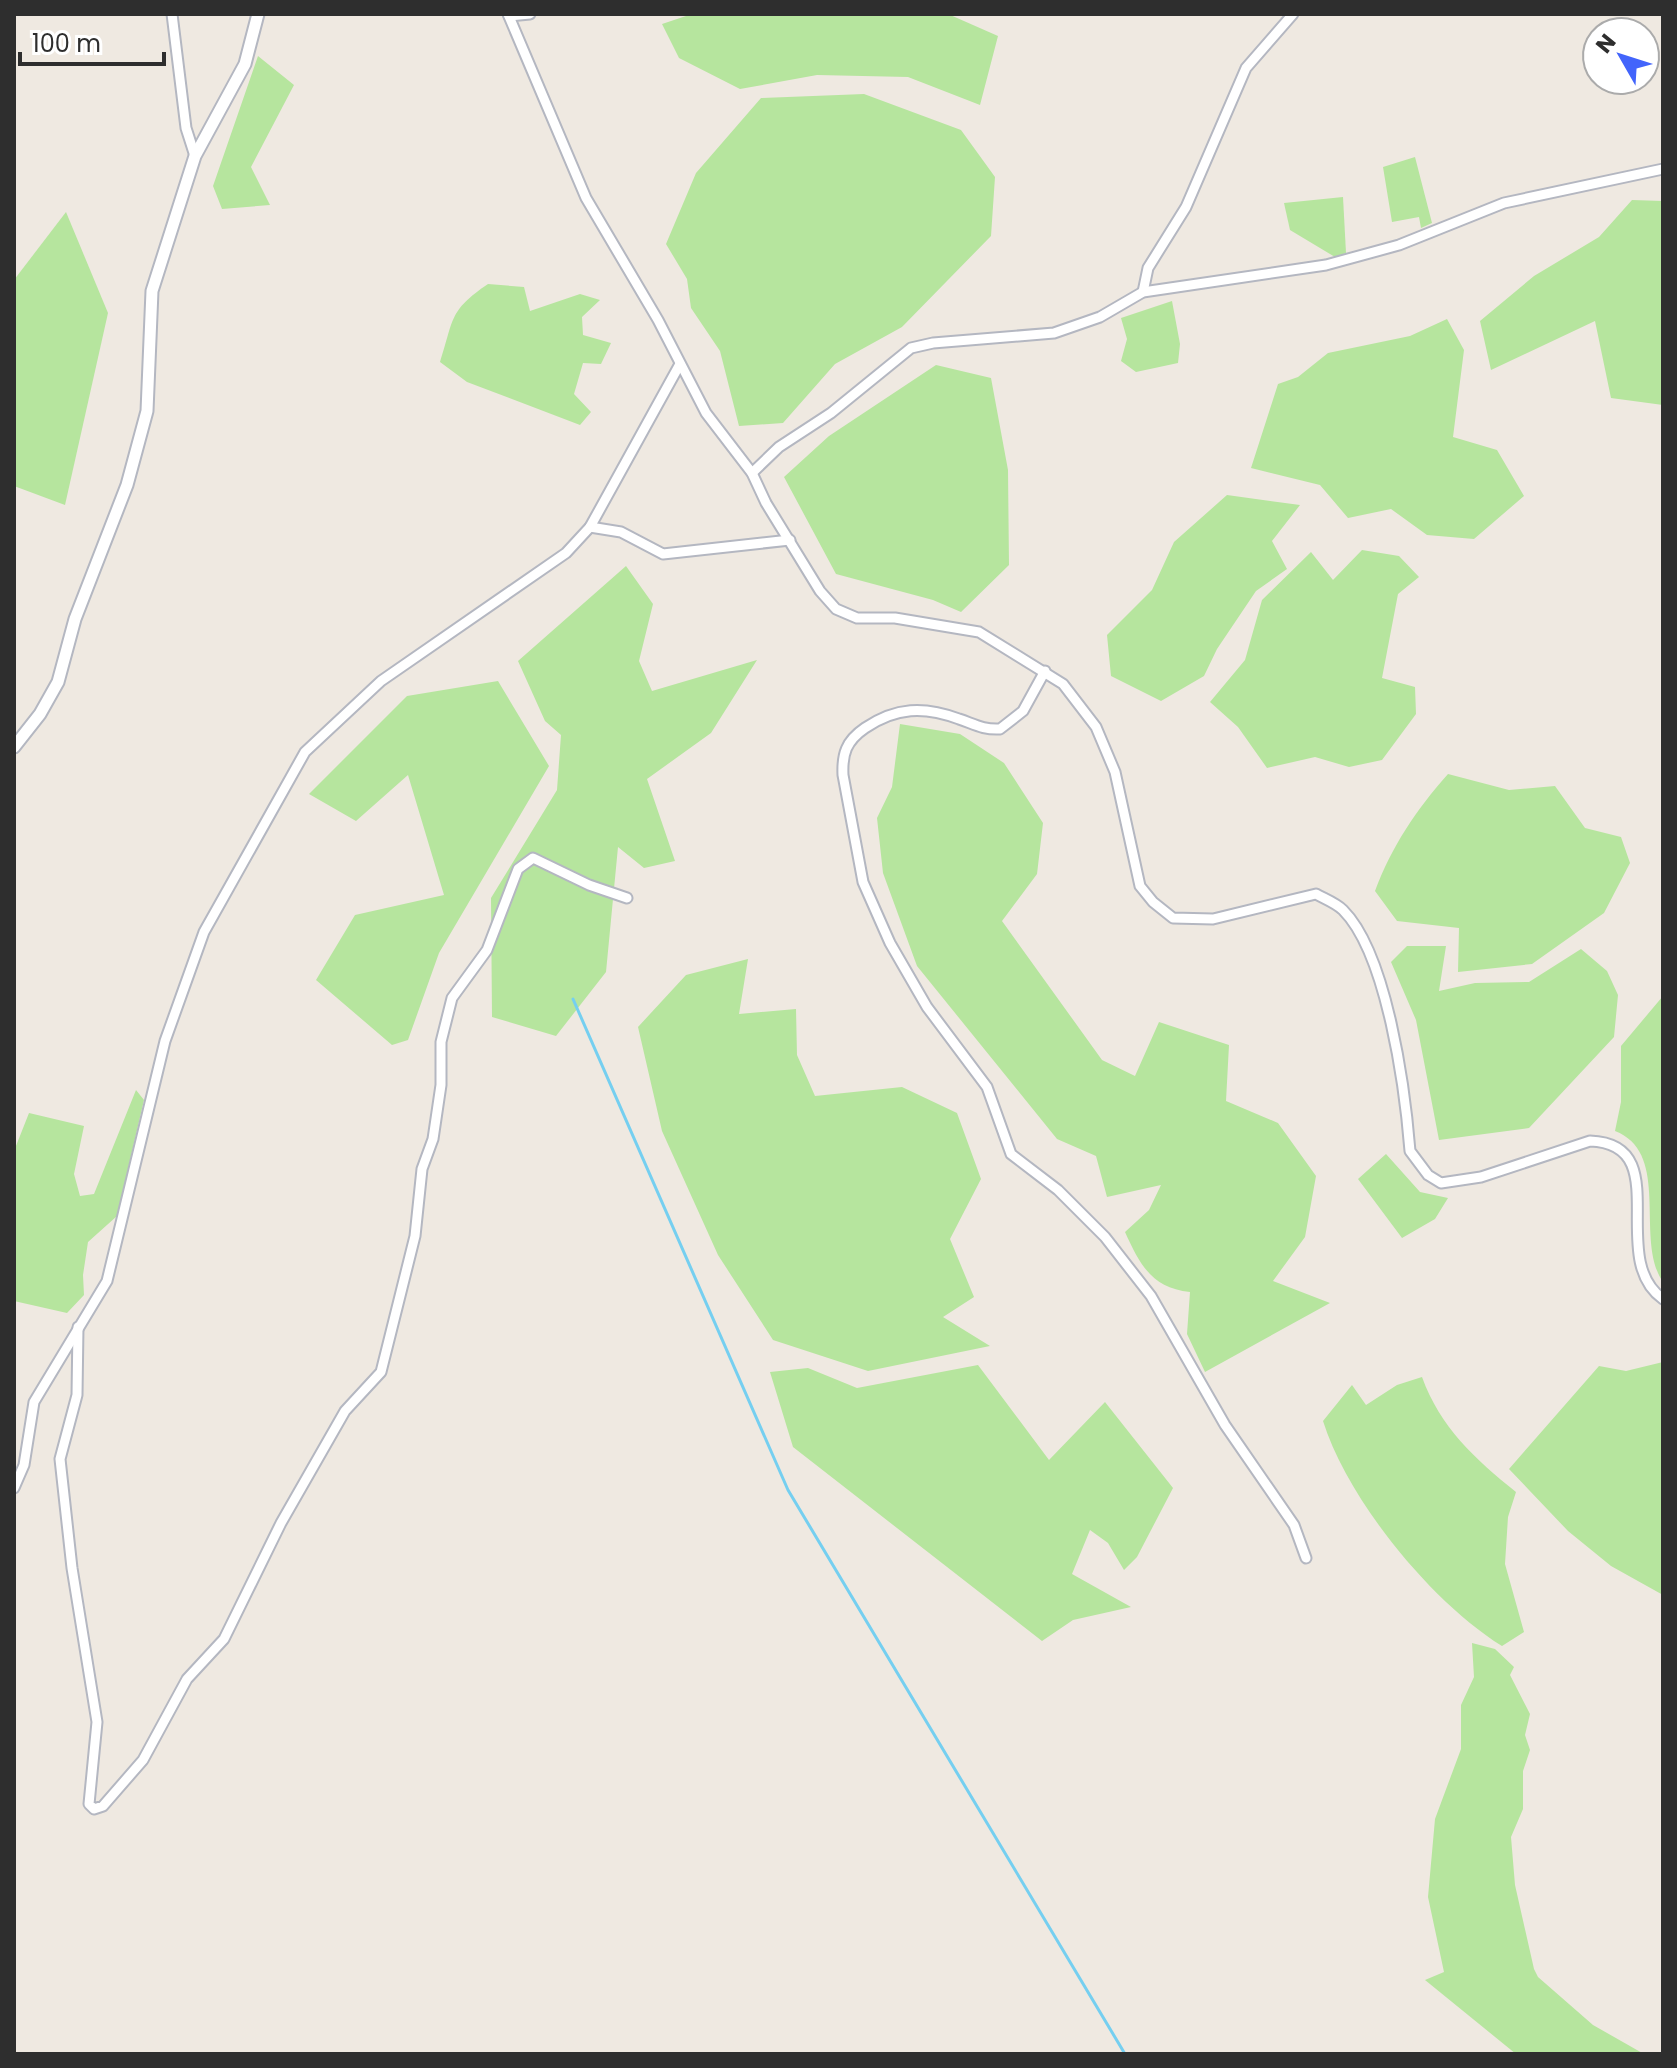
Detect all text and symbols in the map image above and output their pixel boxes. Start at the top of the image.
scale bar [20,16,164,66]
north arrow [1581,16,1661,96]
text: 100 m [32,27,101,60]
text: N [1589,28,1623,60]

